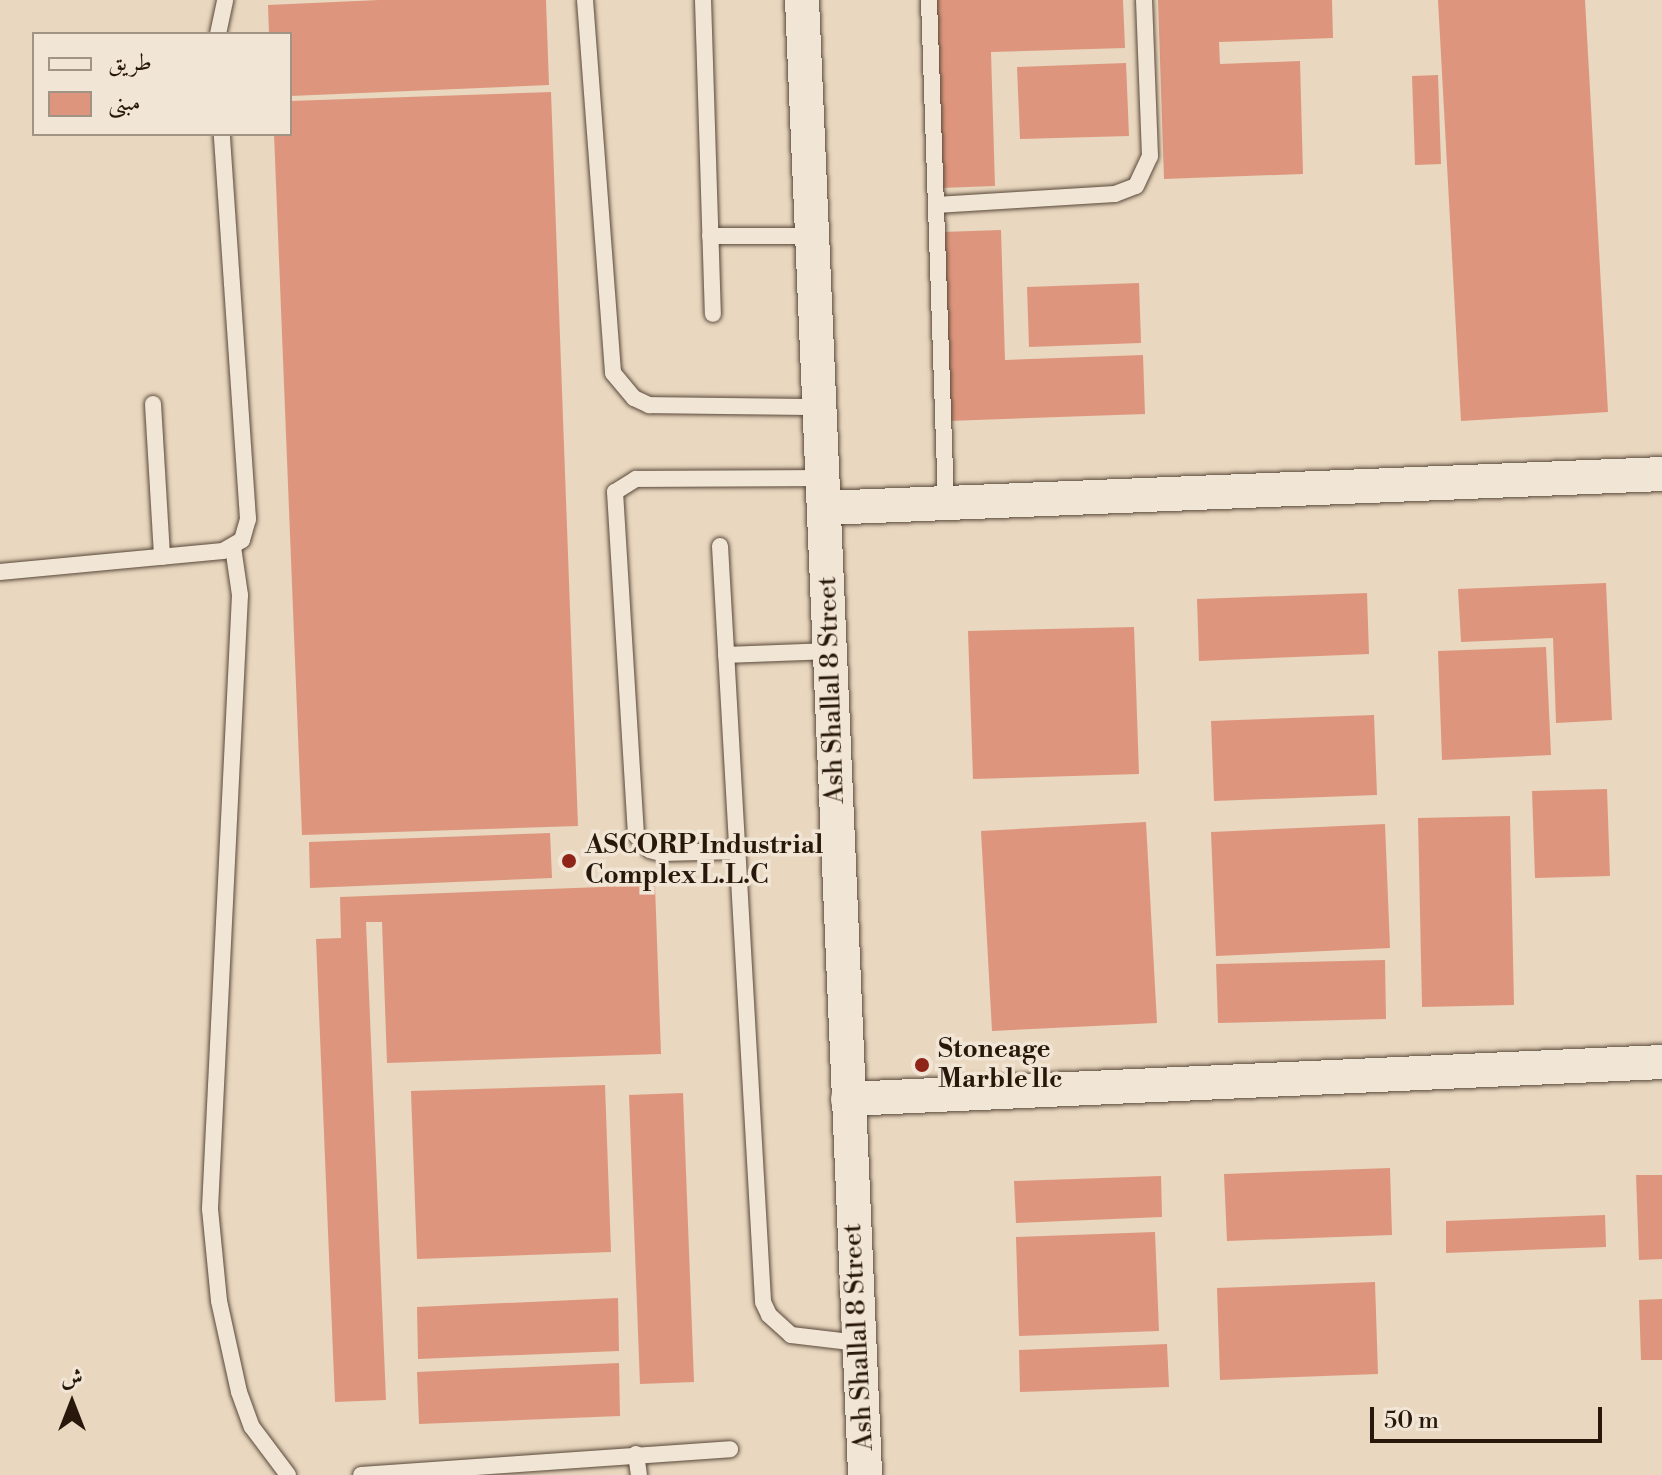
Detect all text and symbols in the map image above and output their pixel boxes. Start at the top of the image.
legend [32,32,292,136]
text: طريق [108,48,152,78]
text: مبنى [108,88,141,118]
street label: Ash Shallal 8 Street [812,576,852,804]
place label: ASCORP Industrial Complex L.L.C [585,830,823,892]
marker: ASCORP Industrial Complex L.L.C [560,852,578,870]
place label: Stoneage Marble llc [938,1034,1062,1096]
marker: Stoneage Marble llc [913,1056,931,1074]
street label: Ash Shallal 8 Street [837,1223,881,1451]
north arrow [32,1363,112,1443]
text: ش [61,1365,83,1392]
scale bar [1374,1391,1606,1441]
text: 50 m [1384,1406,1439,1436]

